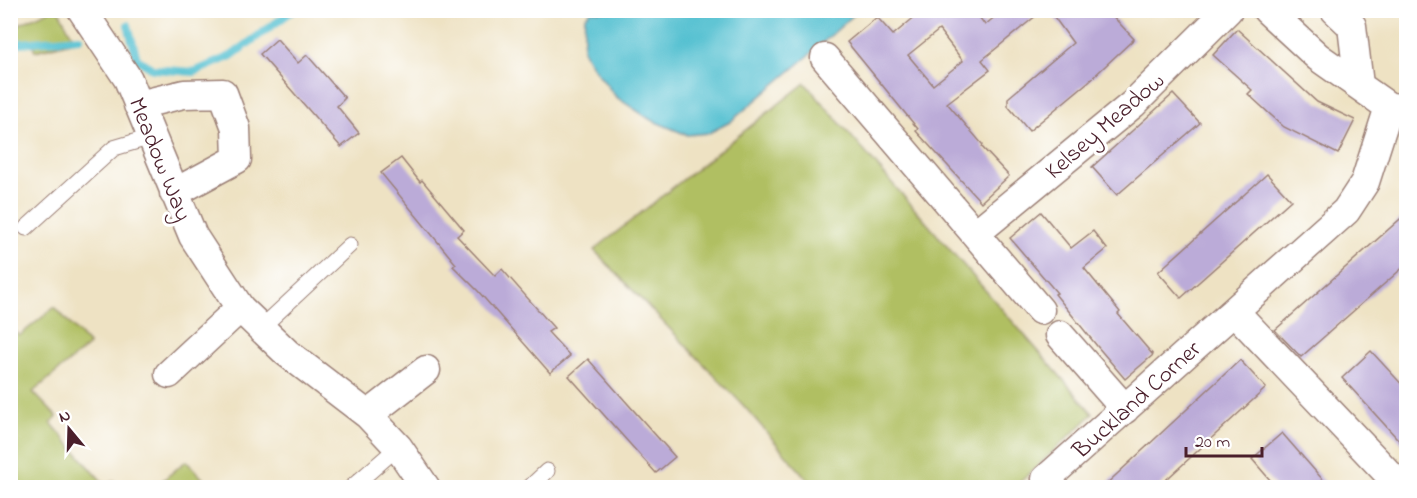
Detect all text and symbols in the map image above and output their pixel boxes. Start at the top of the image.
street label: Kelsey Meadow [1038,65,1174,190]
street label: Meadow Way [117,93,199,228]
street label: Buckland Corner [1065,333,1210,469]
north arrow [39,399,99,459]
text: N [56,404,74,430]
scale bar [1186,420,1262,458]
text: 20 m [1195,430,1230,456]

